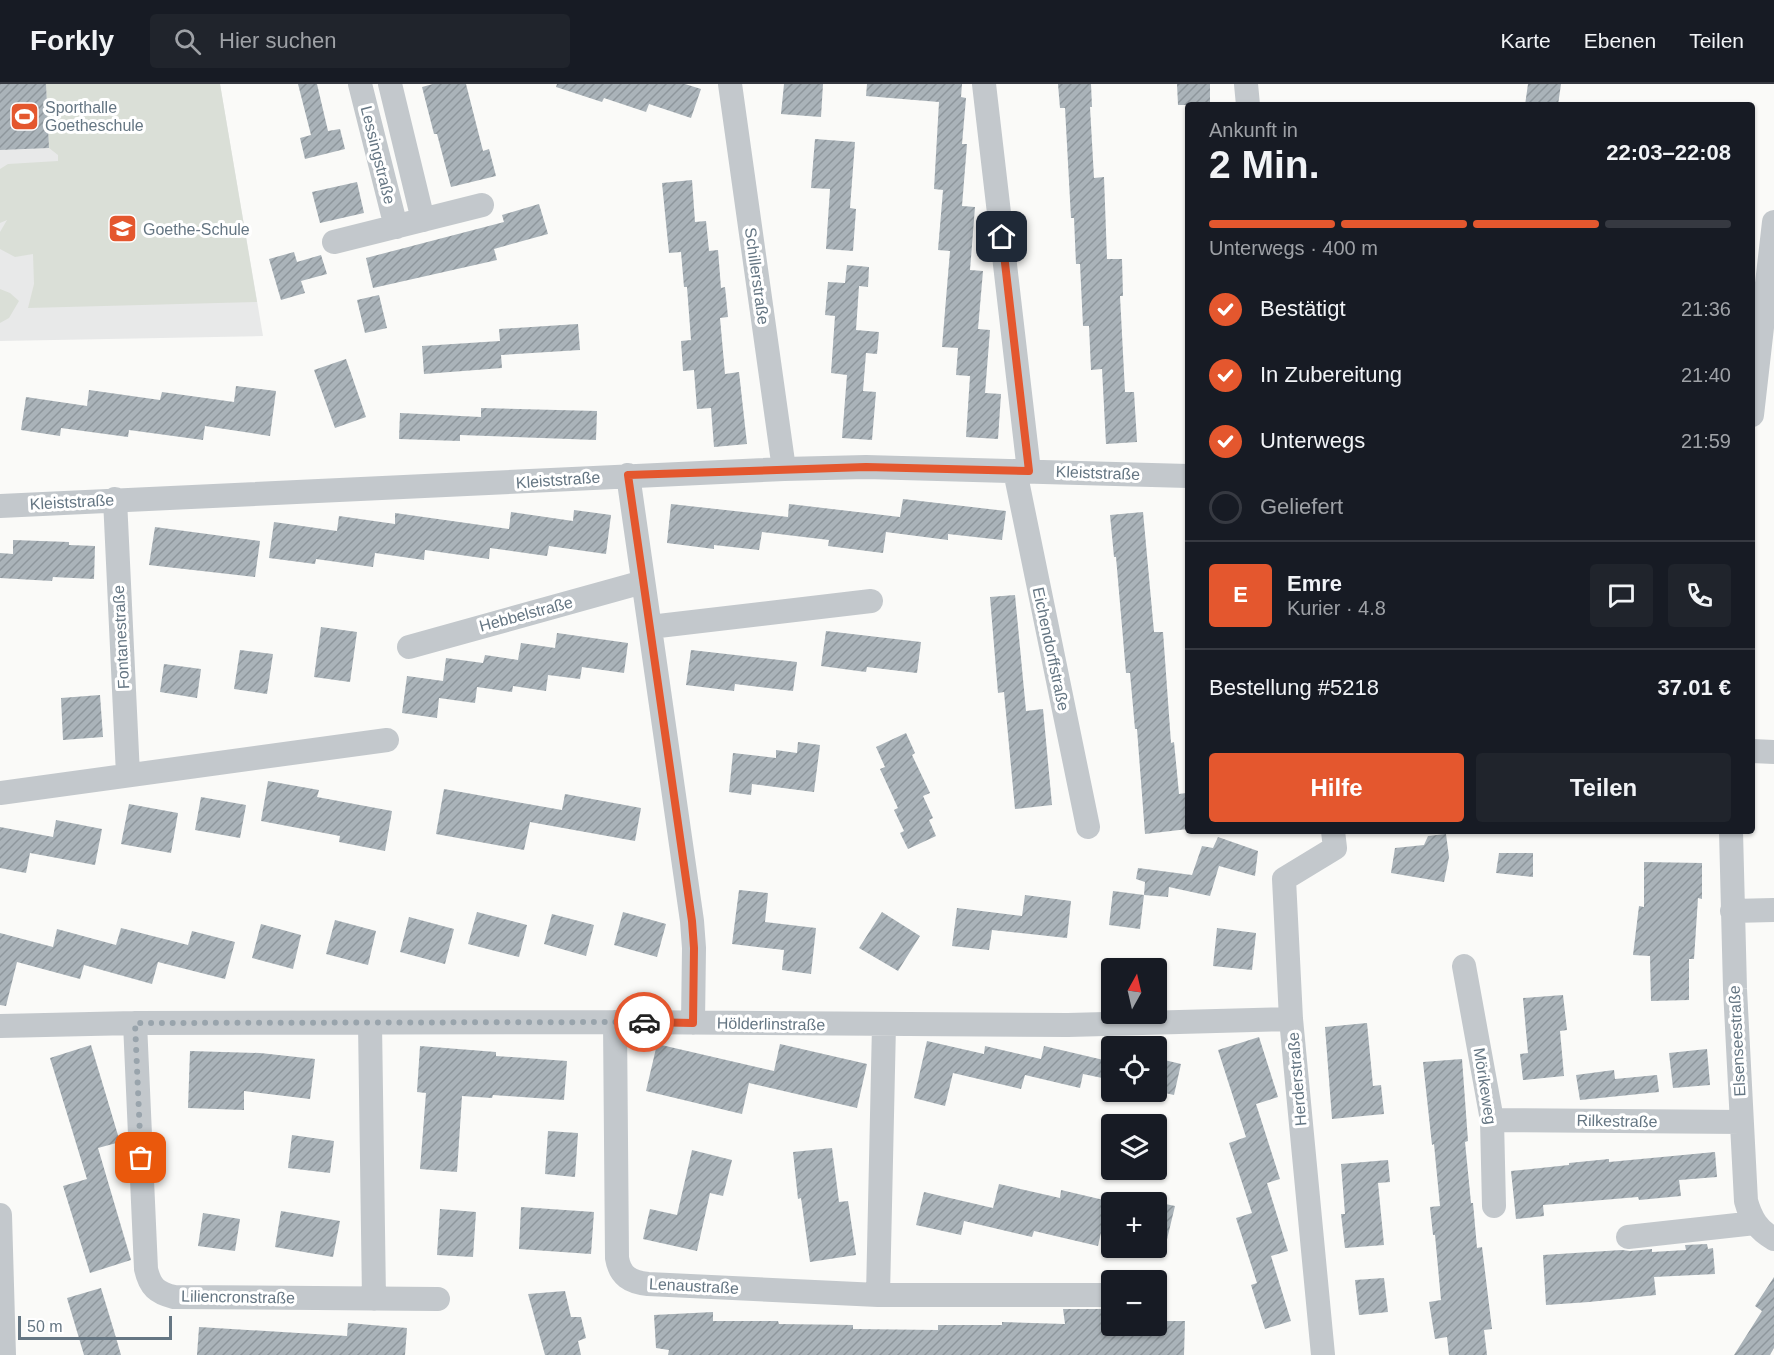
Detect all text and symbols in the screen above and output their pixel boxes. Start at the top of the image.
search box [150,14,570,68]
text: Forkly [30,25,114,56]
icon: search [171,25,204,58]
text: Hier suchen [219,28,336,53]
text: Karte [1501,29,1551,52]
text: Ebenen [1584,29,1656,52]
text: Teilen [1689,29,1744,52]
place label: Sporthalle Goetheschule [45,99,144,134]
sports icon: Sporthalle Goetheschule [8,100,40,132]
street label: Lessingstraße [358,104,398,206]
text: Ankunft in [1209,119,1298,141]
text: 22:03–22:08 [1606,140,1731,165]
text: 2 Min. [1209,143,1320,186]
pin [976,211,1027,262]
school or university icon: Goethe-Schule [106,213,138,245]
icon: home [985,220,1018,253]
place label: Goethe-Schule [143,221,250,238]
street label: Schillerstraße [742,226,772,326]
text: Unterwegs · 400 m [1209,237,1378,259]
icon: check [1209,293,1242,326]
text: Bestätigt [1260,296,1346,321]
text: 21:36 [1681,298,1731,320]
icon: check [1209,359,1242,392]
text: In Zubereitung [1260,362,1402,387]
text: 21:40 [1681,364,1731,386]
icon: check [1209,425,1242,458]
text: Unterwegs [1260,428,1365,453]
text: 21:59 [1681,430,1731,452]
street label: Kleiststraße [1055,463,1141,483]
street label: Kleiststraße [515,469,601,491]
street label: Kleiststraße [29,491,115,513]
text: Geliefert [1260,494,1343,519]
button: chat [1590,564,1653,627]
button: phone [1668,564,1731,627]
text: Emre [1287,571,1342,596]
text: E [1233,582,1248,607]
street label: Fontanestraße [110,585,132,689]
street label: Eichendorffstraße [1030,586,1072,712]
street label: Hebbelstraße [477,593,575,635]
text: Kurier · 4.8 [1287,597,1386,619]
text: Bestellung #5218 [1209,675,1379,700]
text: 37.01 € [1658,675,1731,700]
button: Hilfe [1209,753,1464,822]
button: Teilen [1476,753,1731,822]
north arrow [1101,958,1167,1024]
map controls [1101,958,1167,1336]
street label: Elsenseestraße [1726,985,1748,1097]
courier [614,992,674,1052]
icon: car [628,1006,661,1039]
street label: Hölderlinstraße [717,1015,825,1033]
street label: Herderstraße [1284,1031,1310,1127]
button: locate [1101,1036,1167,1102]
street label: Mörikeweg [1471,1046,1499,1126]
street label: Rilkestraße [1576,1112,1658,1130]
button: layers [1101,1114,1167,1180]
pin [115,1132,166,1183]
icon: bag [124,1141,157,1174]
button: + [1101,1192,1167,1258]
button: − [1101,1270,1167,1336]
street label: Lenaustraße [649,1275,739,1297]
street label: Liliencronstraße [181,1288,295,1306]
scale bar [18,1313,172,1340]
text: 50 m [27,1318,63,1335]

